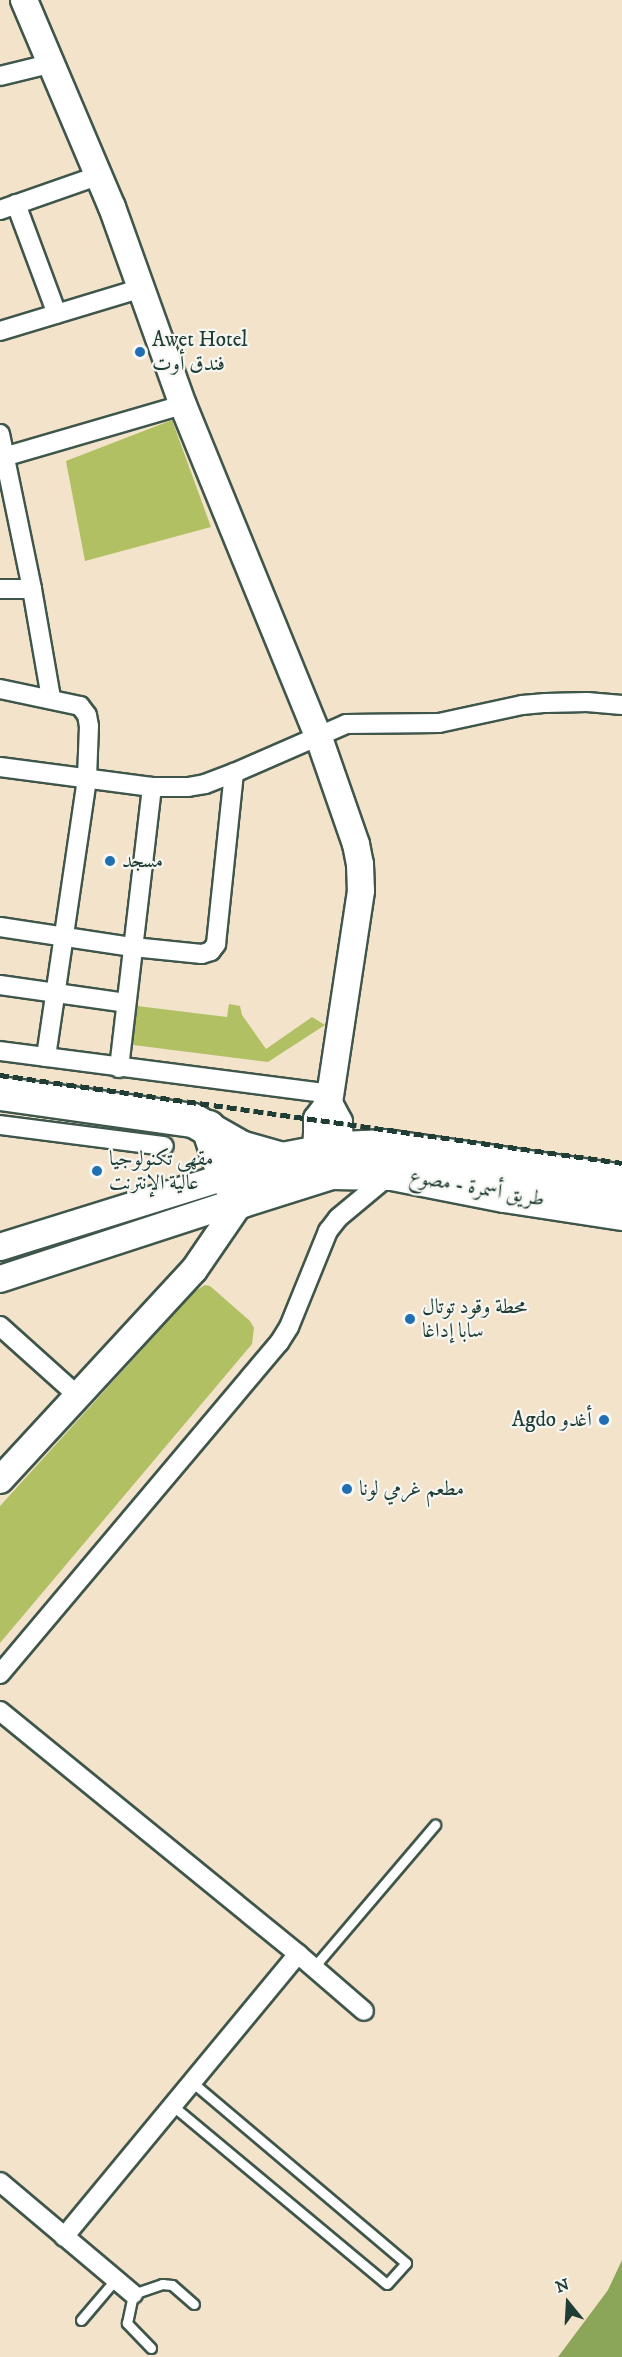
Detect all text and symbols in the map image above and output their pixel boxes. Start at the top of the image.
place label: Awet Hotel فندق أوت [152,327,248,377]
marker: Awet Hotel فندق أوت [133,345,147,359]
place label: مسجد [122,848,163,874]
marker: مسجد [103,854,117,868]
place label: مقهى تكنولوجيا عالية الإنترنت [109,1146,213,1196]
marker: مقهى تكنولوجيا عالية الإنترنت [90,1164,104,1178]
street label: طريق أسمرة - مصوع [407,1164,547,1212]
place label: محطة وقود توتال سابا إداغا [422,1294,527,1344]
marker: محطة وقود توتال سابا إداغا [403,1312,417,1326]
place label: Agdo أغدو [512,1407,592,1433]
marker: Agdo أغدو [597,1413,611,1427]
place label: مطعم غرمي لونا [359,1476,464,1502]
marker: مطعم غرمي لونا [340,1482,354,1496]
north arrow [538,2273,598,2333]
text: N [553,2274,572,2297]

